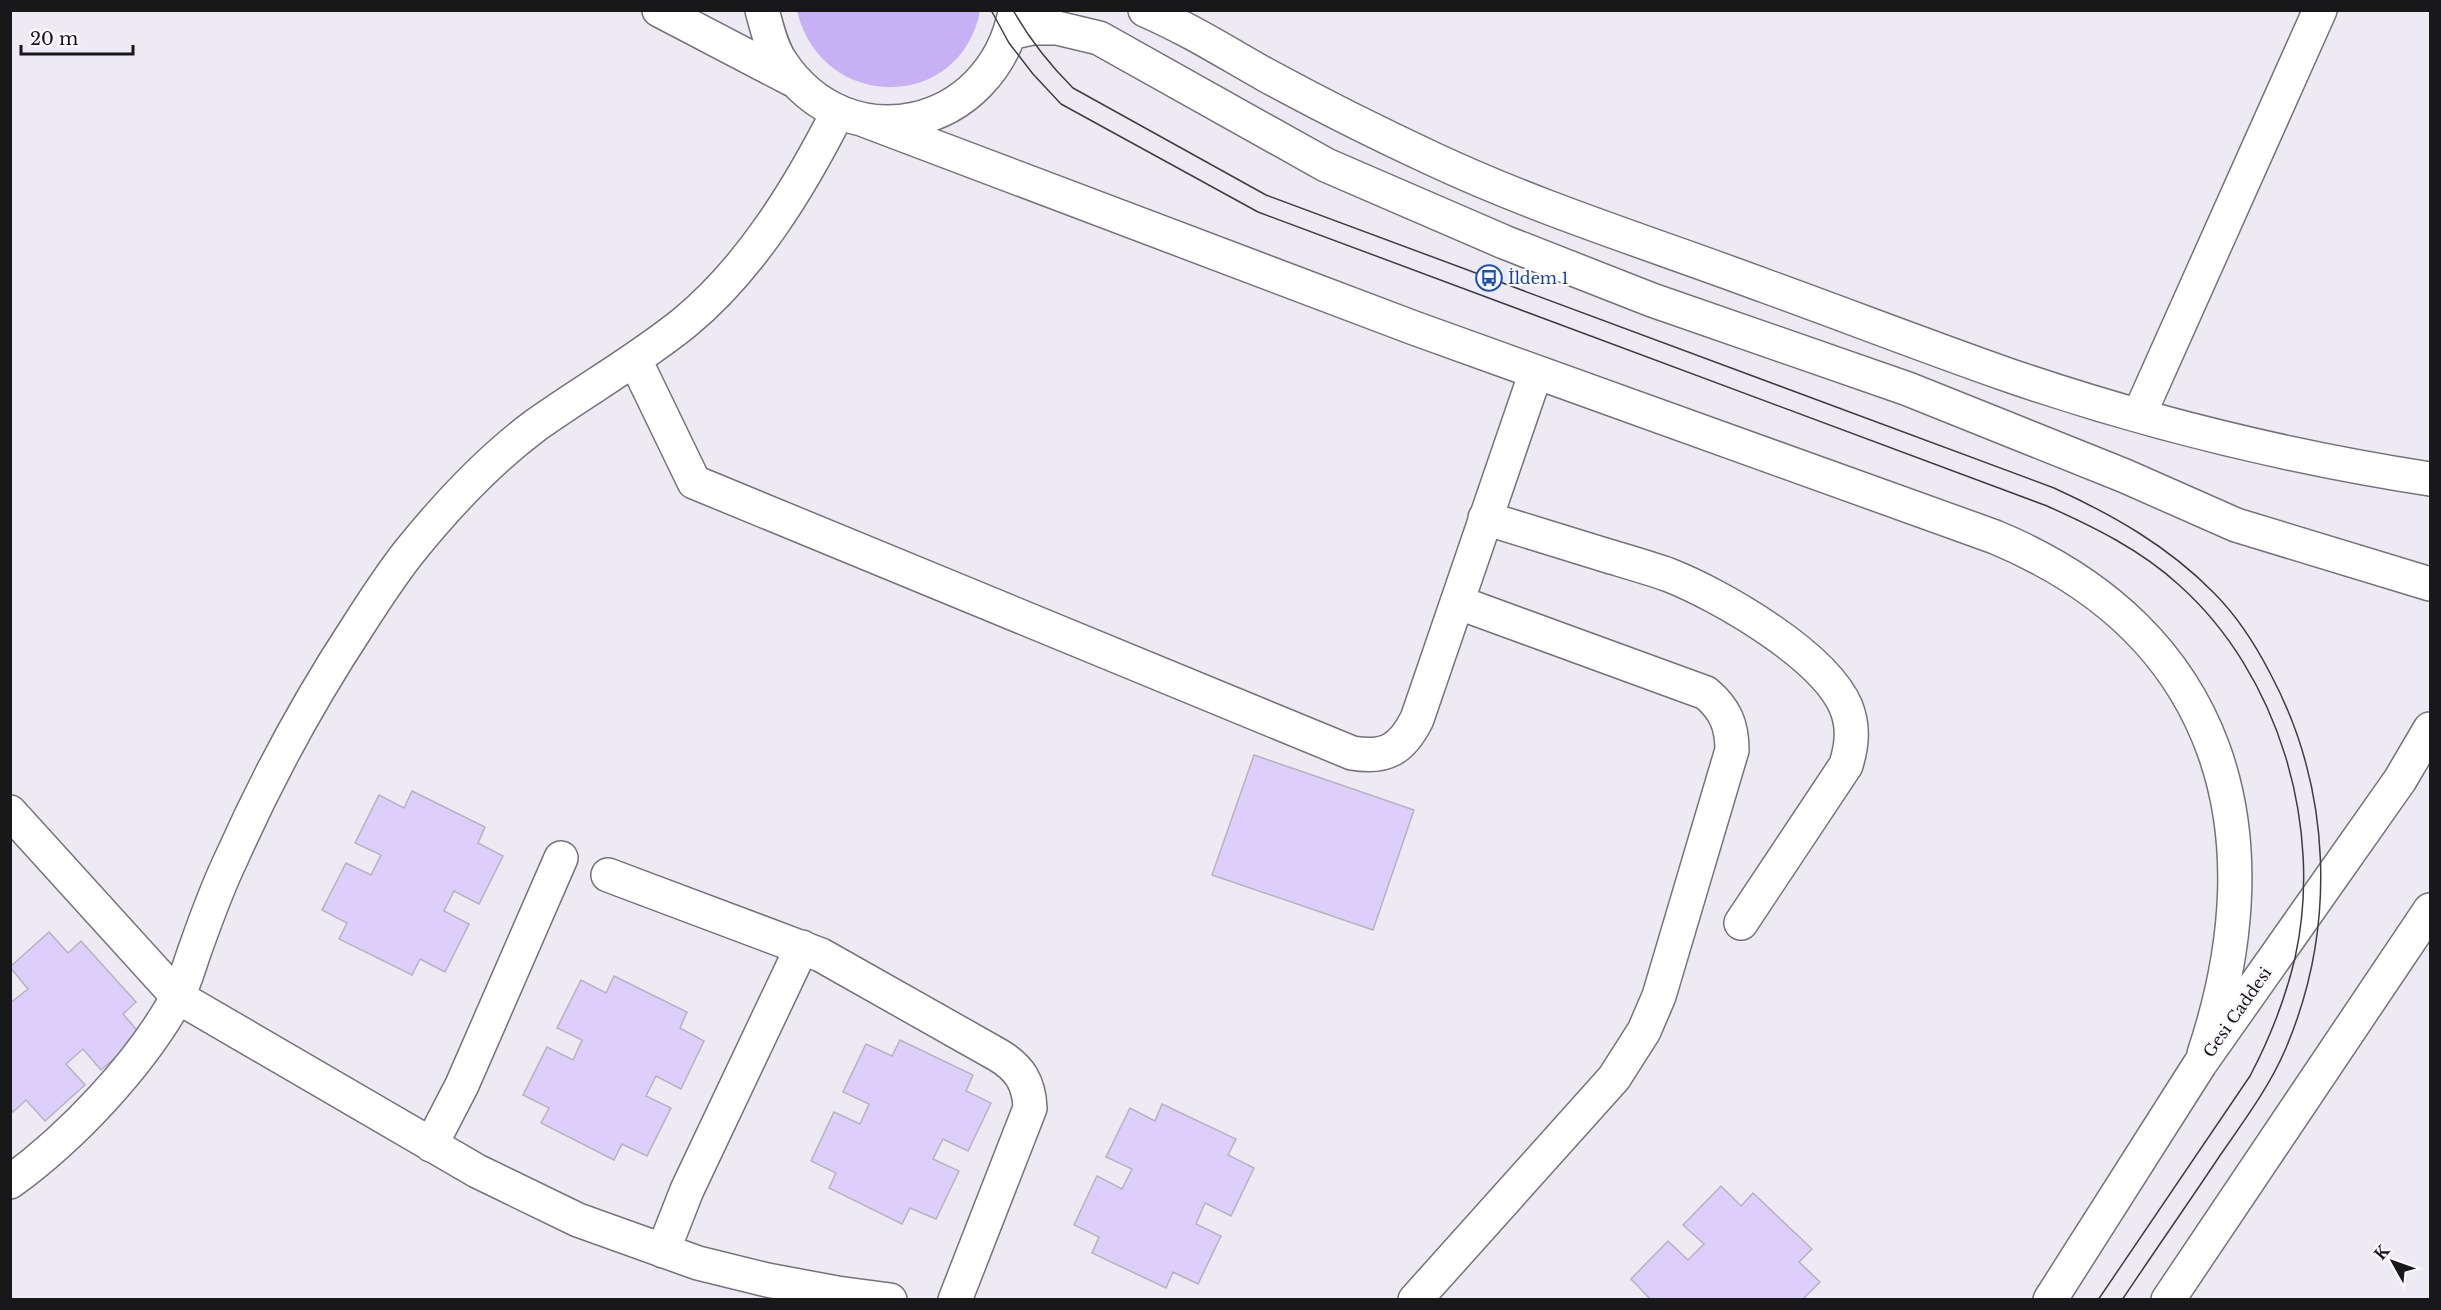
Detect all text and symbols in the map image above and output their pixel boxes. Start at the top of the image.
scale bar [21,18,134,56]
text: 20 m [30,28,78,50]
bus stop icon: İldem 1 [1474,263,1504,293]
place label: İldem 1 [1508,268,1569,288]
street label: Gesi Caddesi [2199,963,2276,1061]
north arrow [2363,1232,2423,1292]
text: K [2370,1240,2394,1264]

